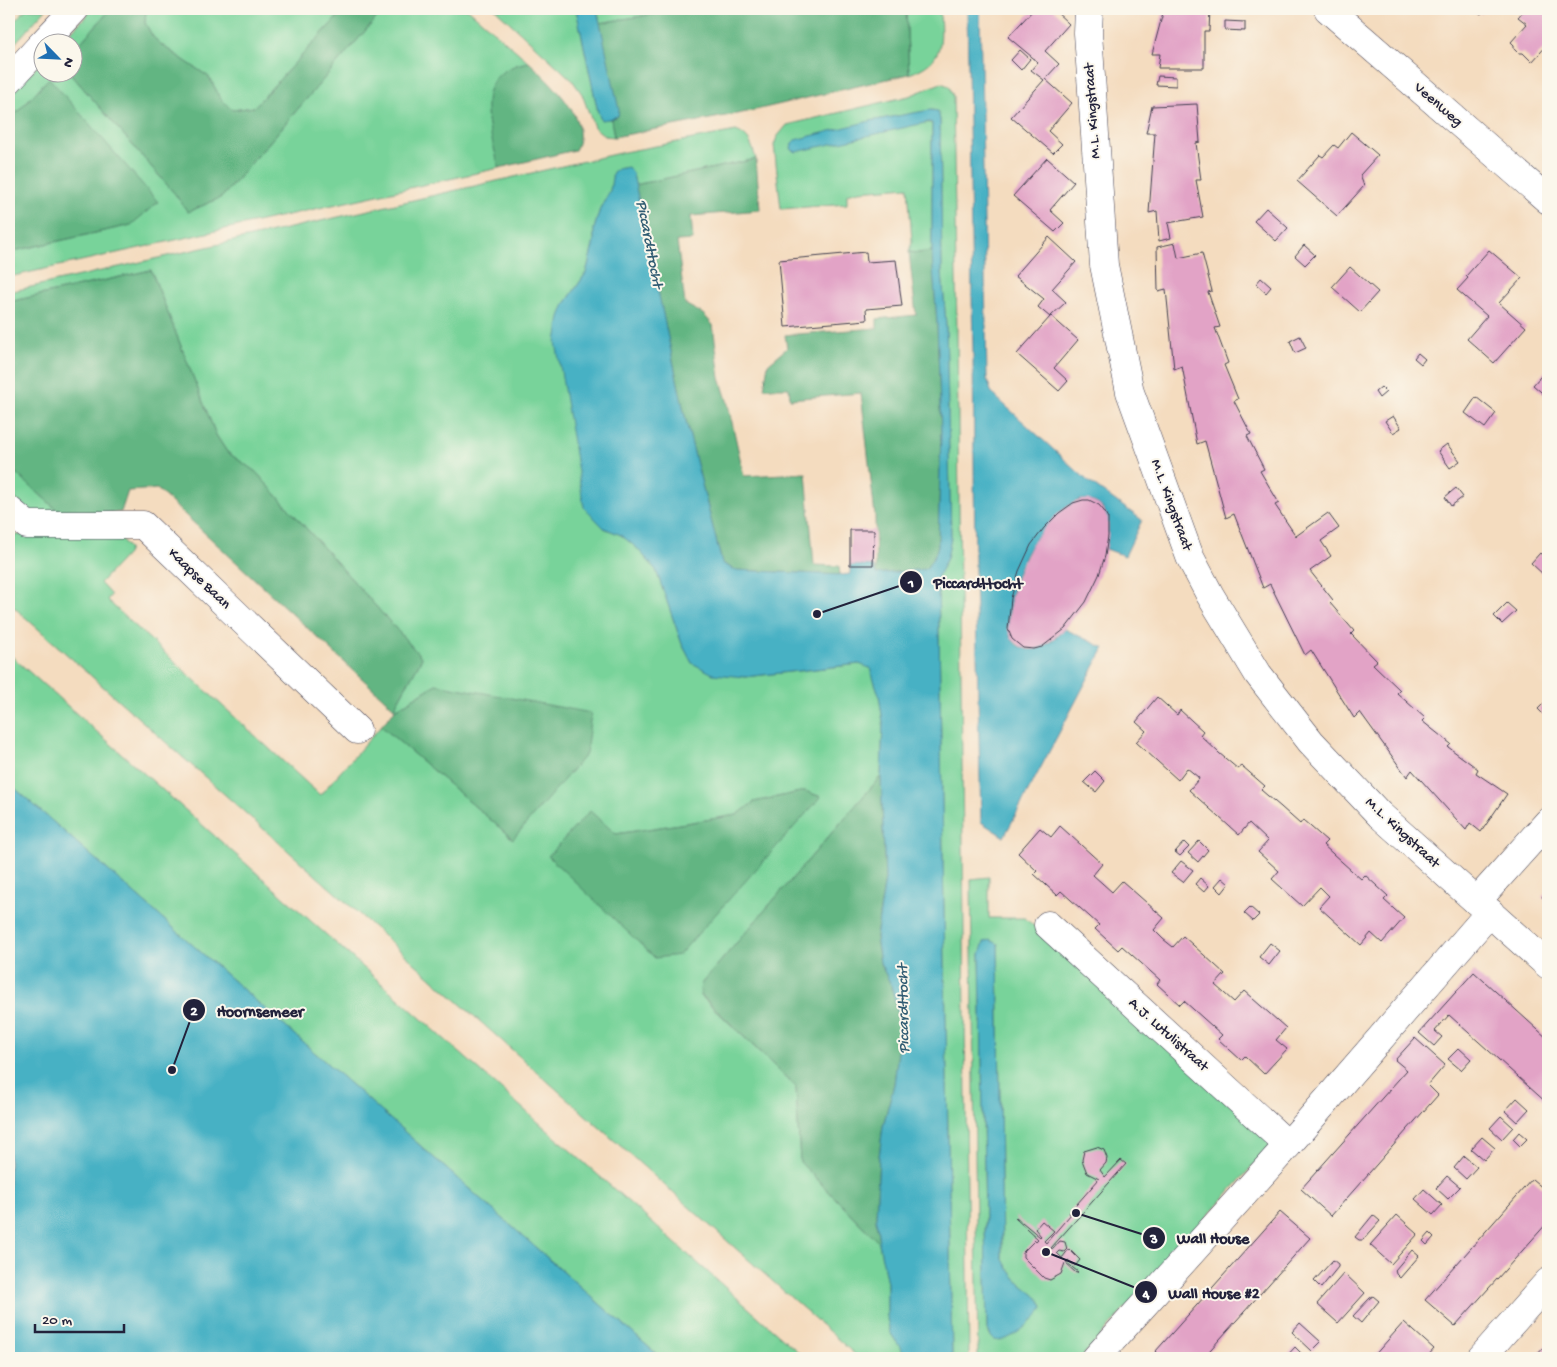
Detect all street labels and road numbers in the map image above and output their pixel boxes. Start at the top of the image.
street label: M.L. Kingstraat [1081,61,1105,159]
street label: Veenweg [1409,78,1466,131]
street label: M.L. Kingstraat [1146,457,1196,555]
street label: Kaapse Baan [164,545,234,613]
street label: M.L. Kingstraat [1361,794,1445,874]
street label: A.J. Lutulistraat [1124,994,1213,1077]

